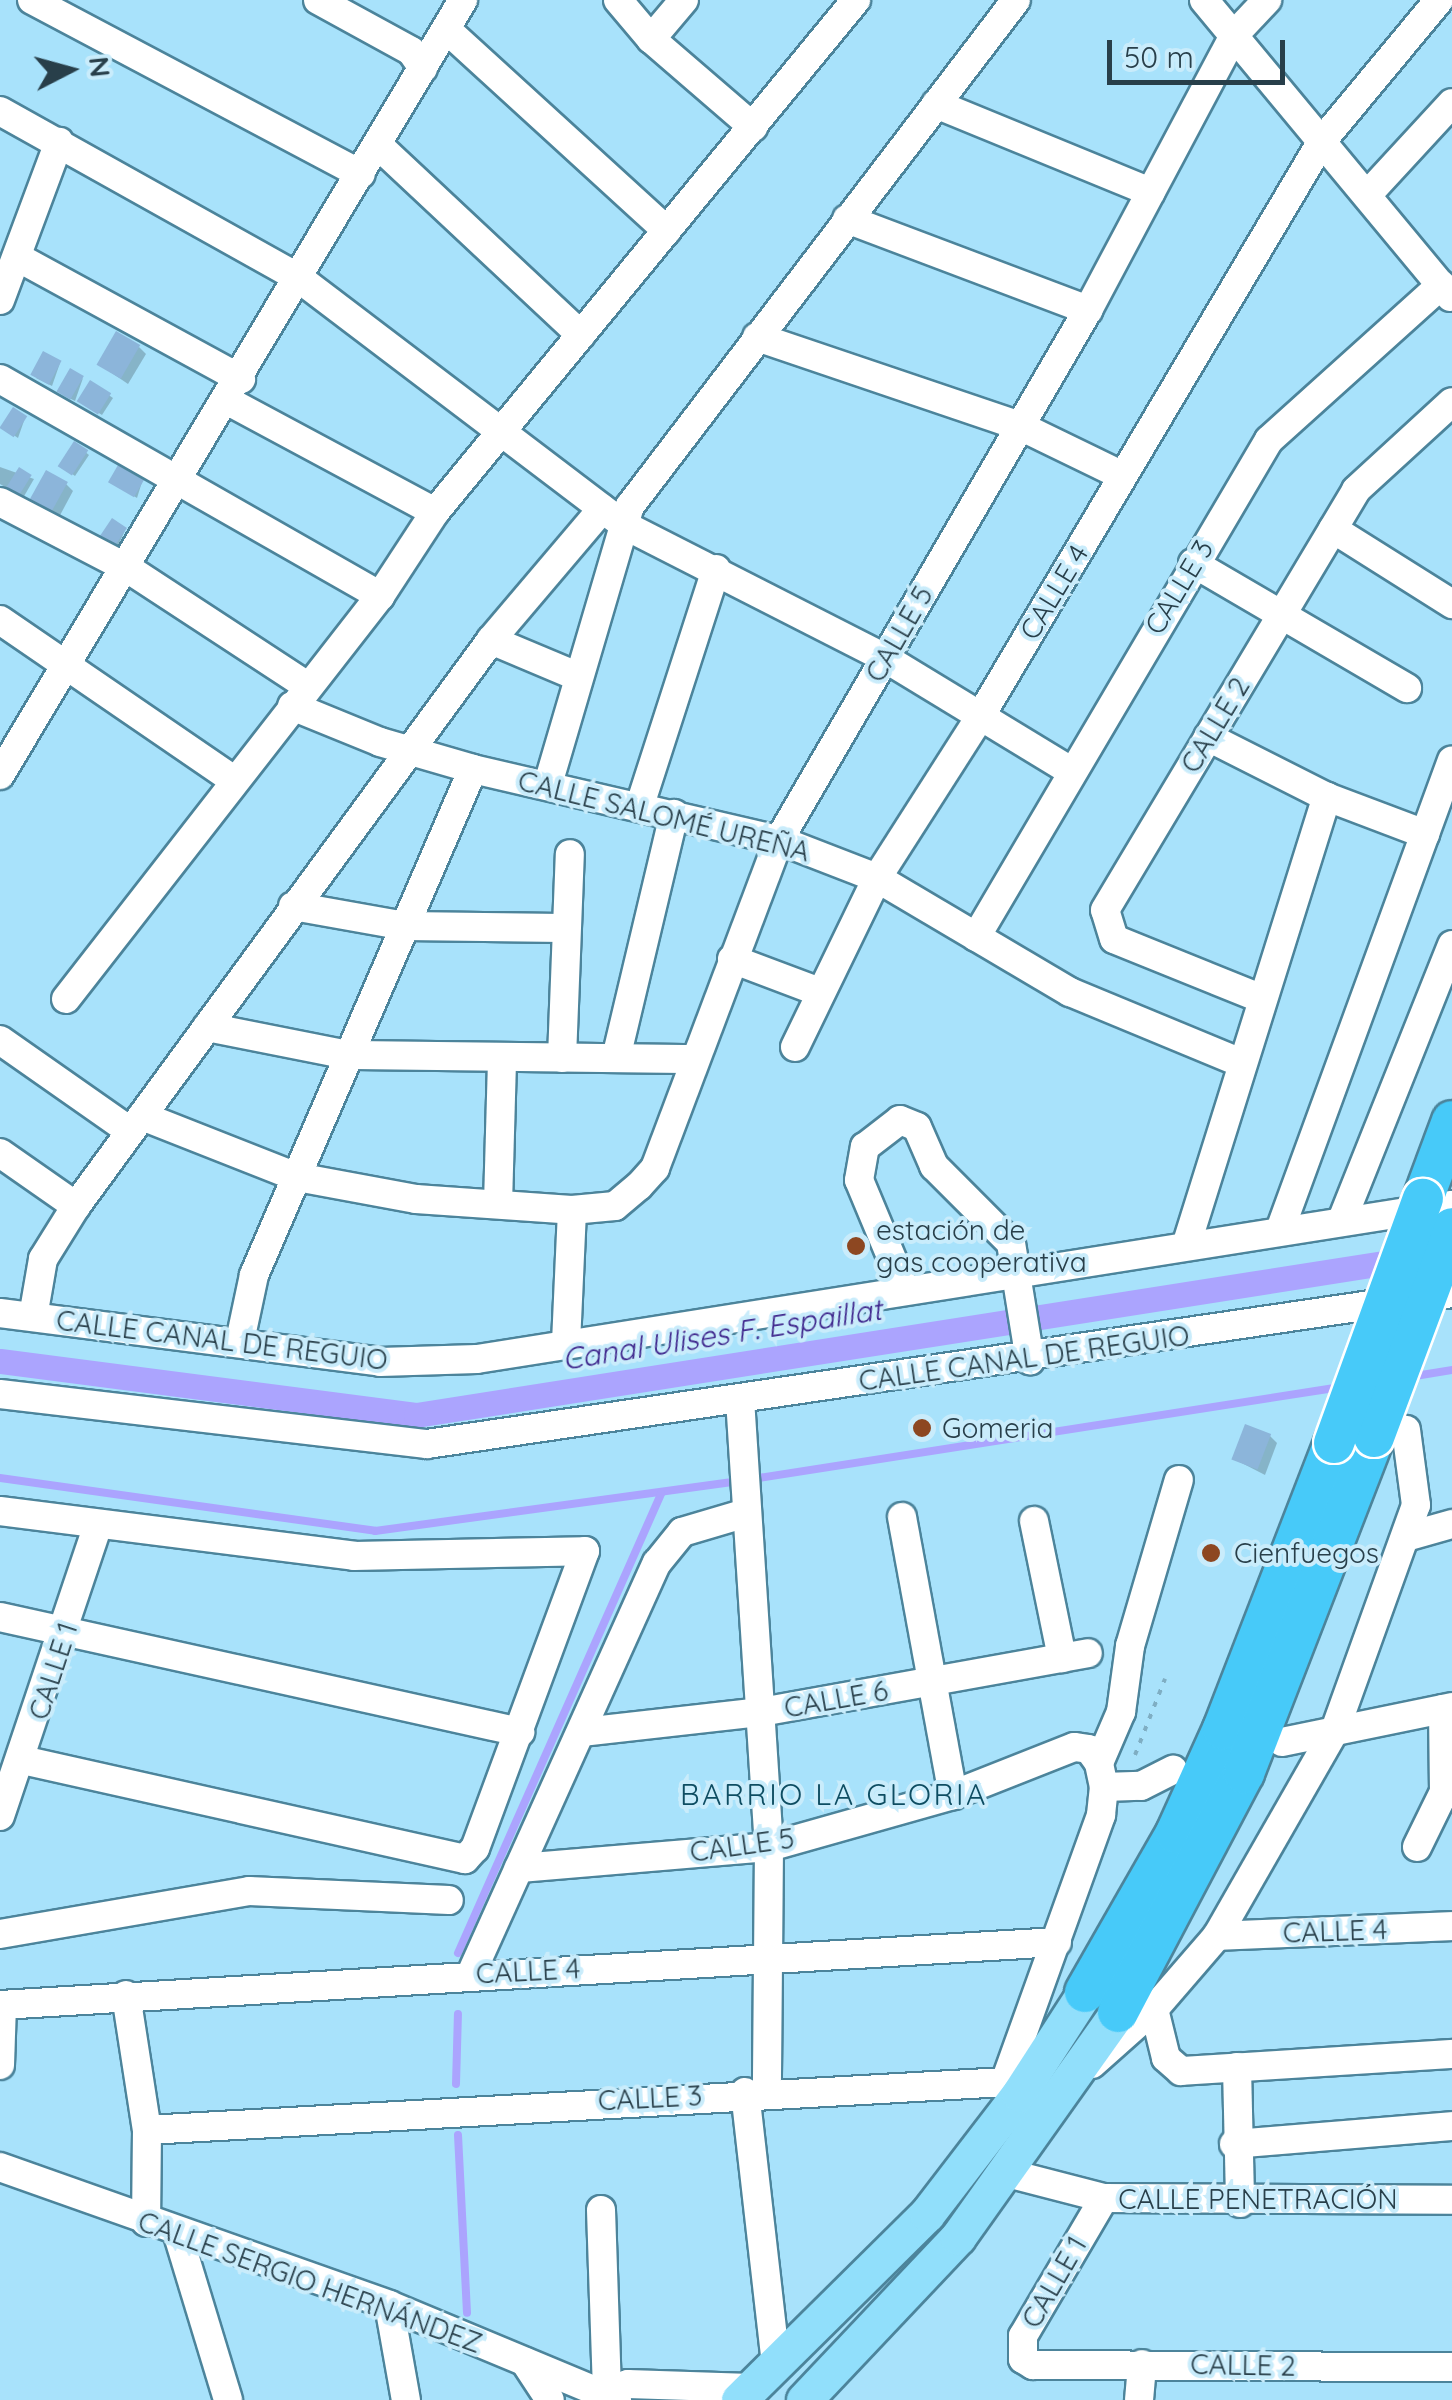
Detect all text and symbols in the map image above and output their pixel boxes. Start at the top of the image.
north arrow [20,20,120,120]
scale bar [1112,20,1290,82]
text: 50 m [1124,38,1194,76]
text: N [82,55,119,79]
street label: CALLE 3 [1138,534,1220,640]
street label: CALLE 4 [1013,539,1095,645]
street label: CALLE 5 [858,580,940,688]
street label: CALLE 2 [1173,671,1257,779]
street label: CALLE SALOMÉ UREÑA [515,763,813,869]
place label: estación de gas cooperativa [876,1213,1087,1279]
marker: estación de gas cooperativa [845,1235,867,1257]
water label: Canal Ulises F. Espaillat [560,1291,884,1377]
street label: CALLE CANAL DE REGUIO [54,1303,390,1377]
street label: CALLE CANAL DE REGUIO [857,1318,1191,1398]
place label: Gomeria [942,1411,1053,1445]
marker: Gomeria [911,1417,933,1439]
place label: Cienfuegos [1234,1536,1379,1570]
marker: Cienfuegos [1198,1540,1224,1566]
street label: CALLE 1 [22,1618,84,1724]
street label: CALLE 6 [781,1673,891,1725]
district label: BARRIO LA GLORIA [680,1776,988,1812]
street label: CALLE 5 [688,1821,796,1869]
street label: CALLE 4 [1282,1912,1388,1950]
street label: CALLE 4 [475,1951,581,1991]
street label: CALLE 3 [597,2078,703,2118]
street label: CALLE PENETRACIÓN [1118,2182,1398,2216]
street label: CALLE SERGIO HERNÁNDEZ [134,2204,486,2360]
street label: CALLE 1 [1014,2230,1094,2334]
street label: CALLE 2 [1190,2347,1296,2383]

